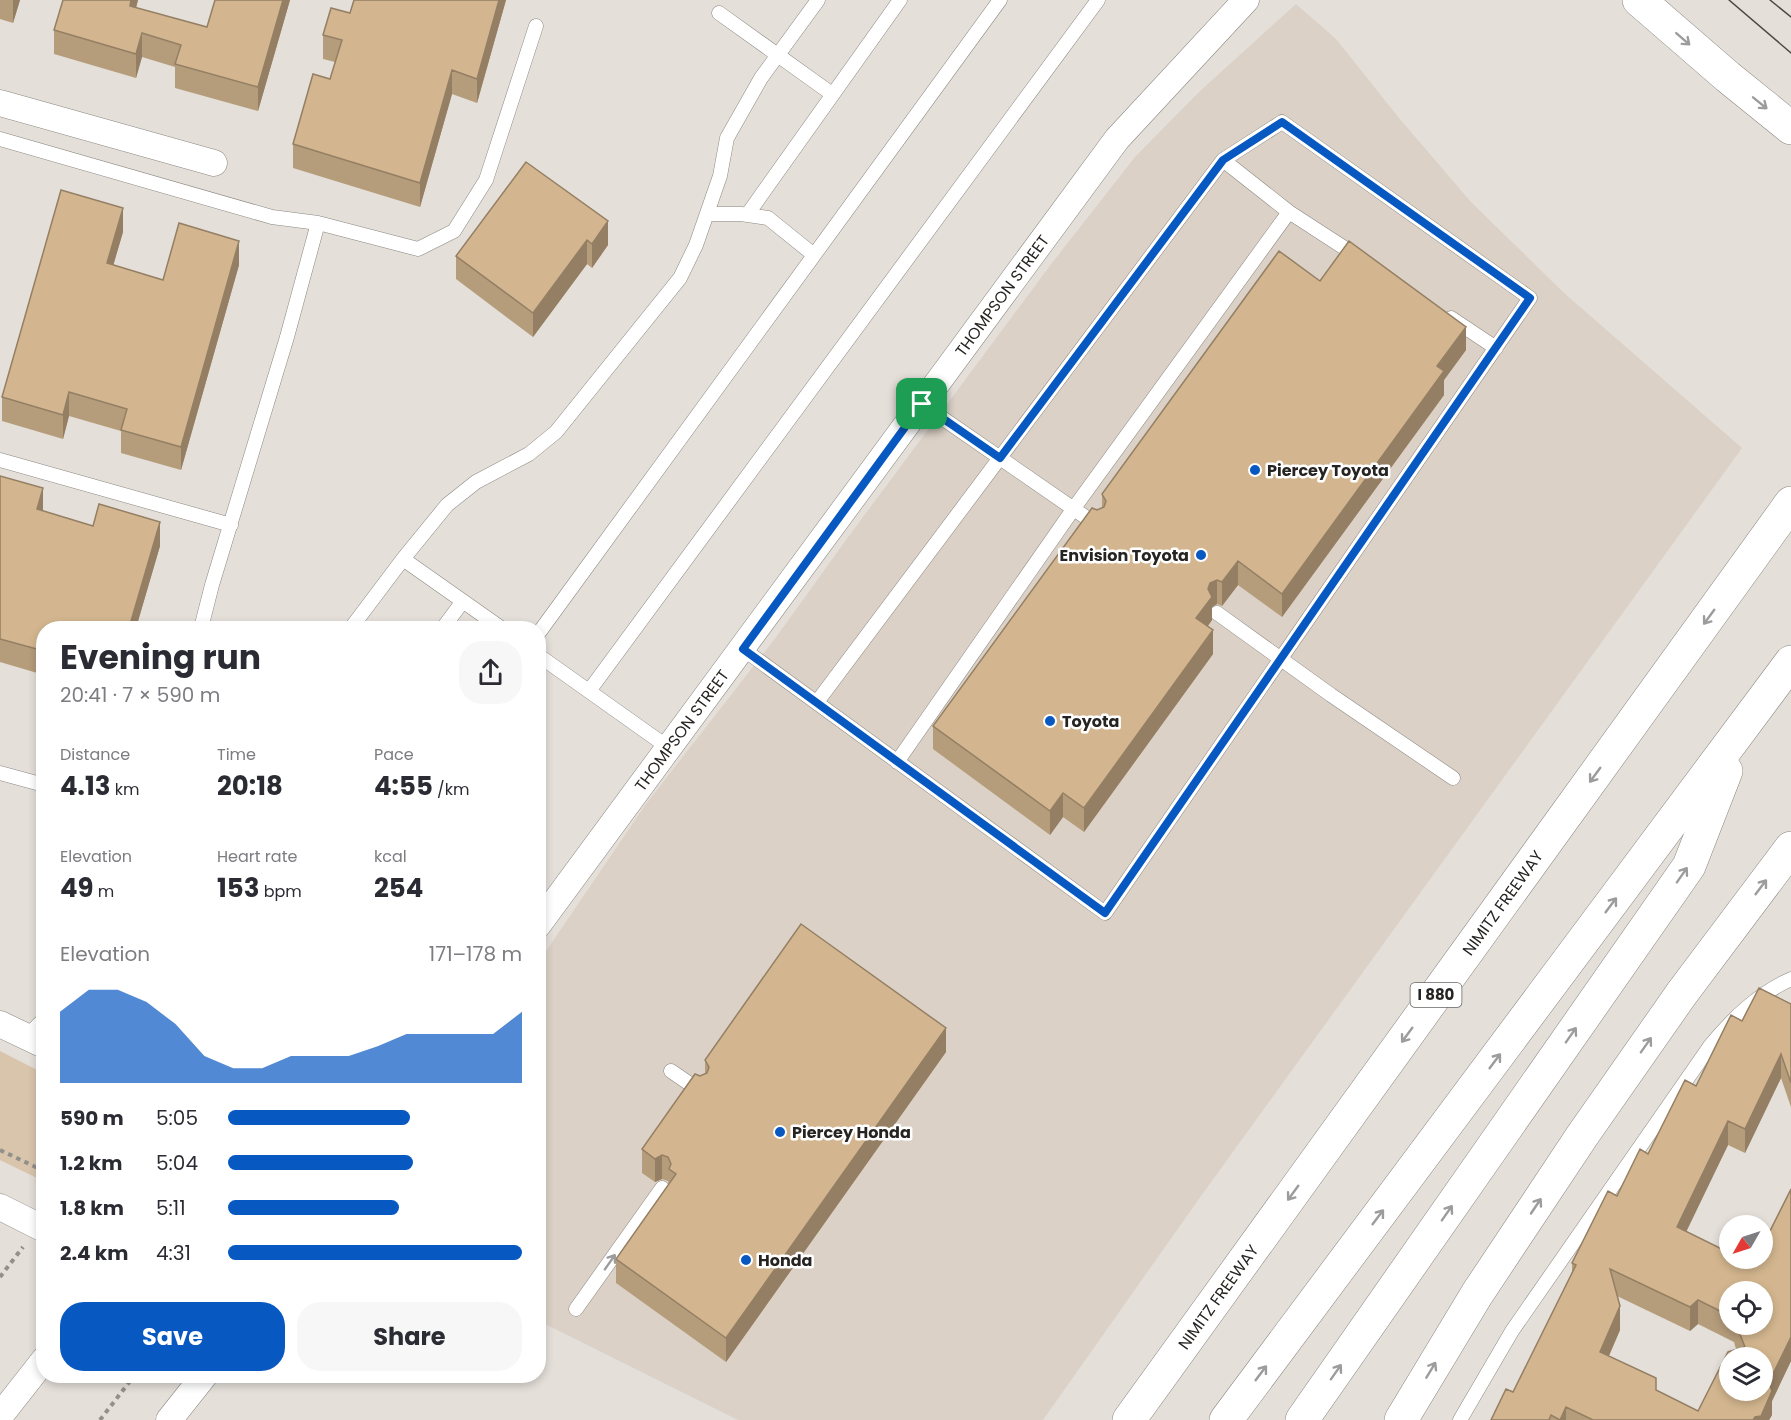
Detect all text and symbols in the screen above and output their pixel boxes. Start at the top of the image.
one-way arrow [1675,32,1691,45]
one-way arrow [1751,96,1767,109]
street label: THOMPSON STREET [950,230,1055,361]
pin [896,378,947,429]
icon: arrive [905,387,938,420]
place label: Piercey Toyota [1267,459,1389,482]
marker: Piercey Toyota [1248,463,1262,477]
place label: Envision Toyota [1059,544,1189,567]
marker: Envision Toyota [1194,548,1208,562]
one-way arrow [1703,608,1715,624]
text: Evening run [60,634,261,681]
button: share [459,641,522,704]
street label: THOMPSON STREET [629,665,735,796]
text: 20:41 · 7 × 590 m [60,681,220,709]
place label: Toyota [1062,710,1119,733]
marker: Toyota [1043,714,1057,728]
text: Distance [60,743,130,766]
text: Time [217,743,256,766]
text: Pace [374,743,414,766]
one-way arrow [1589,766,1601,782]
text: 4.13 [60,768,110,804]
text: 20:18 [217,768,283,804]
text: 4:55 [374,768,433,804]
text: km [110,778,139,801]
text: /km [433,778,469,801]
text: Elevation [60,845,132,868]
text: Heart rate [217,845,297,868]
text: kcal [374,845,407,868]
street label: NIMITZ FREEWAY [1457,845,1549,960]
one-way arrow [1676,868,1688,884]
text: 49 [60,870,94,906]
text: 153 [217,870,259,906]
text: 254 [374,870,423,906]
text: m [94,880,114,903]
text: bpm [259,880,302,903]
one-way arrow [1755,880,1767,896]
one-way arrow [1605,897,1618,913]
text: Elevation [60,940,150,968]
text: 171–178 m [429,940,522,968]
road number: I 880 [1410,983,1462,1007]
one-way arrow [1401,1026,1413,1042]
one-way arrow [1565,1028,1577,1044]
one-way arrow [1640,1037,1652,1053]
one-way arrow [1488,1053,1501,1069]
text: 590 m [60,1104,124,1132]
text: 5:05 [156,1104,198,1132]
place label: Piercey Honda [792,1121,911,1144]
marker: Piercey Honda [773,1125,787,1139]
text: 1.2 km [60,1149,122,1177]
text: 5:04 [156,1149,198,1177]
one-way arrow [1287,1184,1299,1200]
text: 1.8 km [60,1194,124,1222]
text: 5:11 [156,1194,186,1222]
one-way arrow [1530,1198,1542,1214]
one-way arrow [1441,1205,1453,1221]
one-way arrow [1371,1209,1384,1225]
north arrow [1719,1215,1773,1269]
map controls [1719,1215,1773,1401]
text: 2.4 km [60,1239,128,1267]
text: 4:31 [156,1239,191,1267]
street label: NIMITZ FREEWAY [1173,1239,1265,1354]
place label: Honda [758,1249,812,1272]
marker: Honda [739,1253,753,1267]
one-way arrow [604,1254,616,1270]
button: locate [1719,1281,1773,1335]
button: Save [60,1302,285,1371]
button: Share [297,1302,522,1371]
button: layers [1719,1347,1773,1401]
one-way arrow [1425,1362,1437,1379]
one-way arrow [1330,1365,1342,1381]
one-way arrow [1255,1366,1267,1382]

